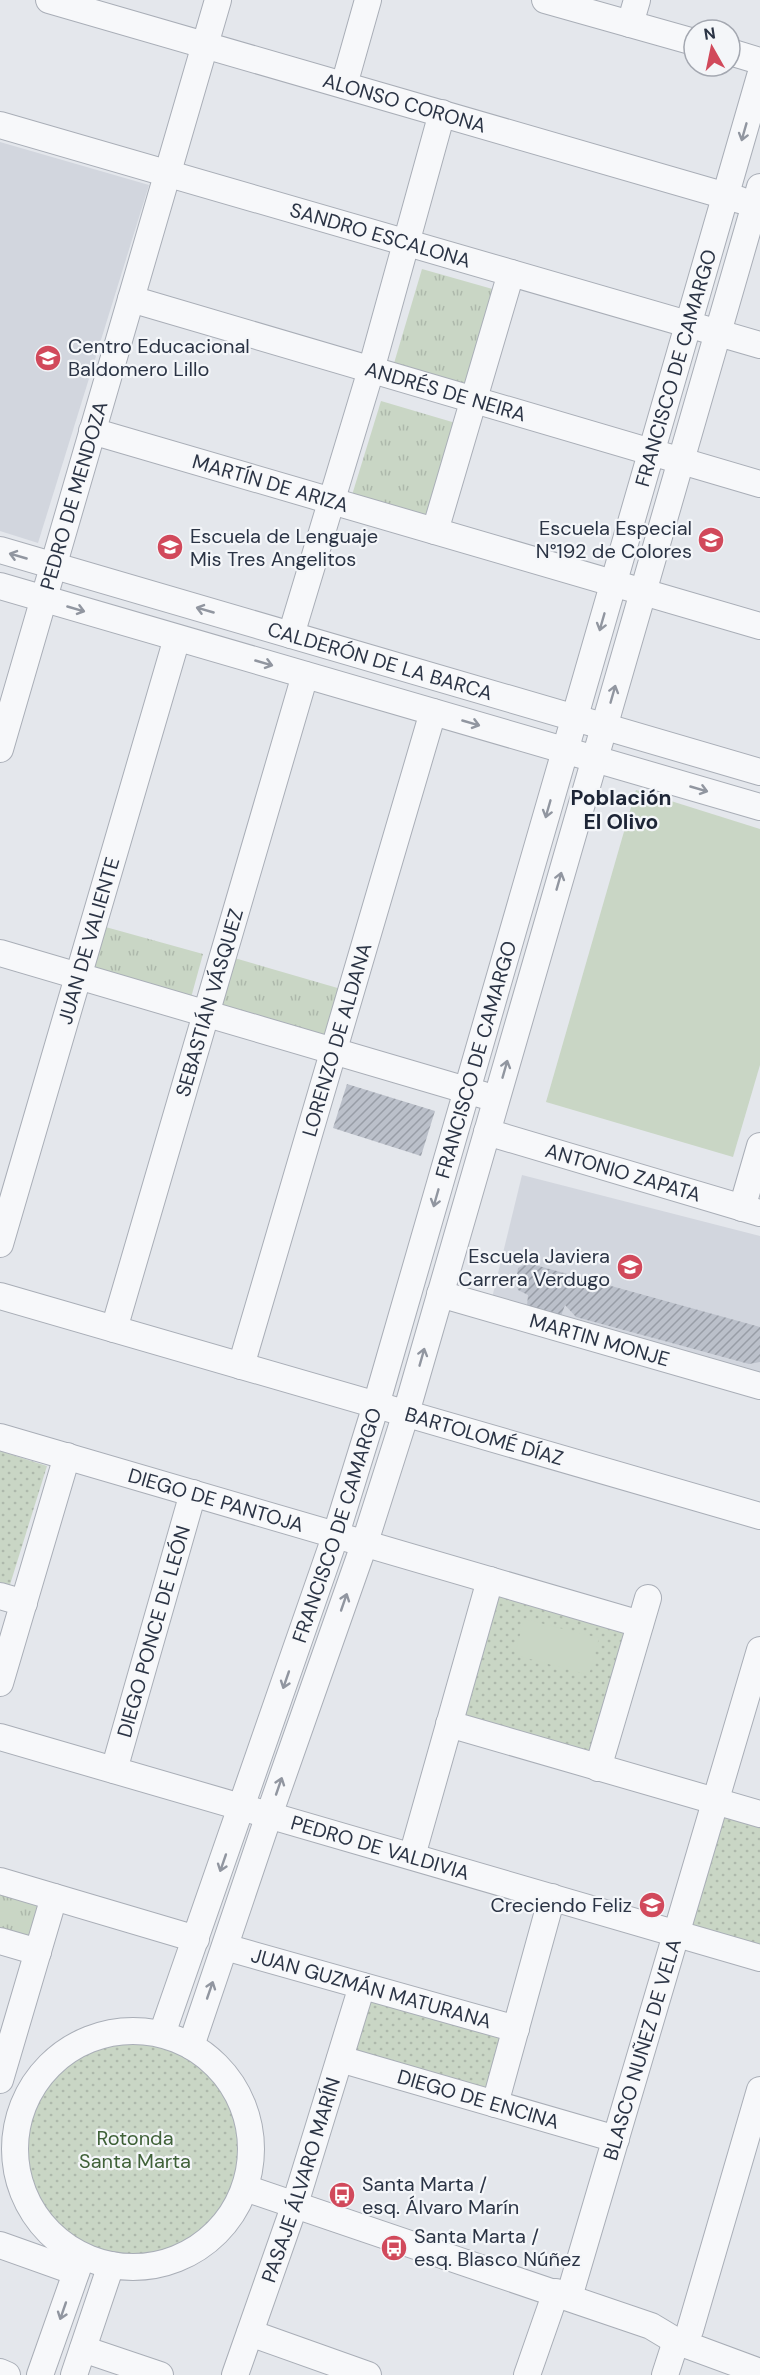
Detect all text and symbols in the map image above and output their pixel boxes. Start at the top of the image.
north arrow [682,18,742,78]
text: N [702,22,717,45]
street label: ALONSO CORONA [320,67,489,139]
one-way arrow [738,122,749,141]
street label: SANDRO ESCALONA [287,197,474,274]
street label: FRANCISCO DE CAMARGO [629,246,722,490]
place label: Centro Educacional Baldomero Lillo [68,333,250,382]
school or university icon: Centro Educacional Baldomero Lillo [33,343,63,373]
street label: ANDRÉS DE NEIRA [362,356,529,428]
street label: PEDRO DE MENDOZA [34,398,114,593]
street label: MARTÍN DE ARIZA [189,448,352,518]
place label: Escuela Especial N°192 de Colores [536,515,692,564]
place label: Escuela de Lenguaje Mis Tres Angelitos [190,523,378,572]
school or university icon: Escuela Especial N°192 de Colores [696,525,726,555]
school or university icon: Escuela de Lenguaje Mis Tres Angelitos [155,532,185,562]
one-way arrow [9,550,28,561]
one-way arrow [66,603,85,615]
one-way arrow [196,604,215,615]
one-way arrow [596,612,607,631]
street label: CALDERÓN DE LA BARCA [265,616,496,706]
one-way arrow [254,658,273,669]
one-way arrow [608,685,619,704]
one-way arrow [461,718,480,729]
district label: Población El Olivo [570,784,672,836]
one-way arrow [689,784,708,795]
one-way arrow [542,799,553,818]
street label: JUAN DE VALIENTE [52,854,125,1027]
one-way arrow [554,872,565,891]
street label: SEBASTIÁN VÁSQUEZ [170,906,249,1100]
street label: FRANCISCO DE CAMARGO [429,938,522,1181]
street label: LORENZO DE ALDANA [296,940,377,1140]
one-way arrow [500,1060,511,1079]
street label: ANTONIO ZAPATA [542,1137,704,1208]
one-way arrow [430,1189,441,1208]
place label: Escuela Javiera Carrera Verdugo [458,1243,610,1292]
school or university icon: Escuela Javiera Carrera Verdugo [615,1252,645,1282]
street label: MARTIN MONJE [526,1307,673,1372]
one-way arrow [417,1348,428,1367]
street label: BARTOLOMÉ DÍAZ [402,1401,566,1471]
street label: FRANCISCO DE CAMARGO [286,1405,387,1646]
street label: DIEGO DE PANTOJA [125,1462,307,1538]
street label: DIEGO PONCE DE LEÓN [111,1523,196,1741]
one-way arrow [339,1593,350,1612]
one-way arrow [280,1670,291,1689]
one-way arrow [274,1777,285,1795]
street label: PEDRO DE VALDIVIA [288,1809,473,1886]
one-way arrow [216,1853,227,1871]
school or university icon: Creciendo Feliz [637,1890,667,1920]
place label: Creciendo Feliz [490,1892,632,1918]
street label: BLASCO NUÑEZ DE VELA [597,1936,687,2163]
street label: JUAN GUZMÁN MATURANA [248,1942,494,2034]
one-way arrow [205,1981,216,2000]
street label: DIEGO DE ENCINA [394,2063,562,2135]
street label: PASAJE ÁLVARO MARÍN [256,2074,346,2286]
park label: Rotonda Santa Marta [79,2125,191,2174]
place label: Santa Marta / esq. Álvaro Marín [362,2171,519,2220]
bus stop icon: Santa Marta / esq. Álvaro Marín [327,2180,357,2210]
place label: Santa Marta / esq. Blasco Núñez [414,2223,581,2272]
bus stop icon: Santa Marta / esq. Blasco Núñez [379,2233,409,2263]
one-way arrow [56,2301,67,2320]

